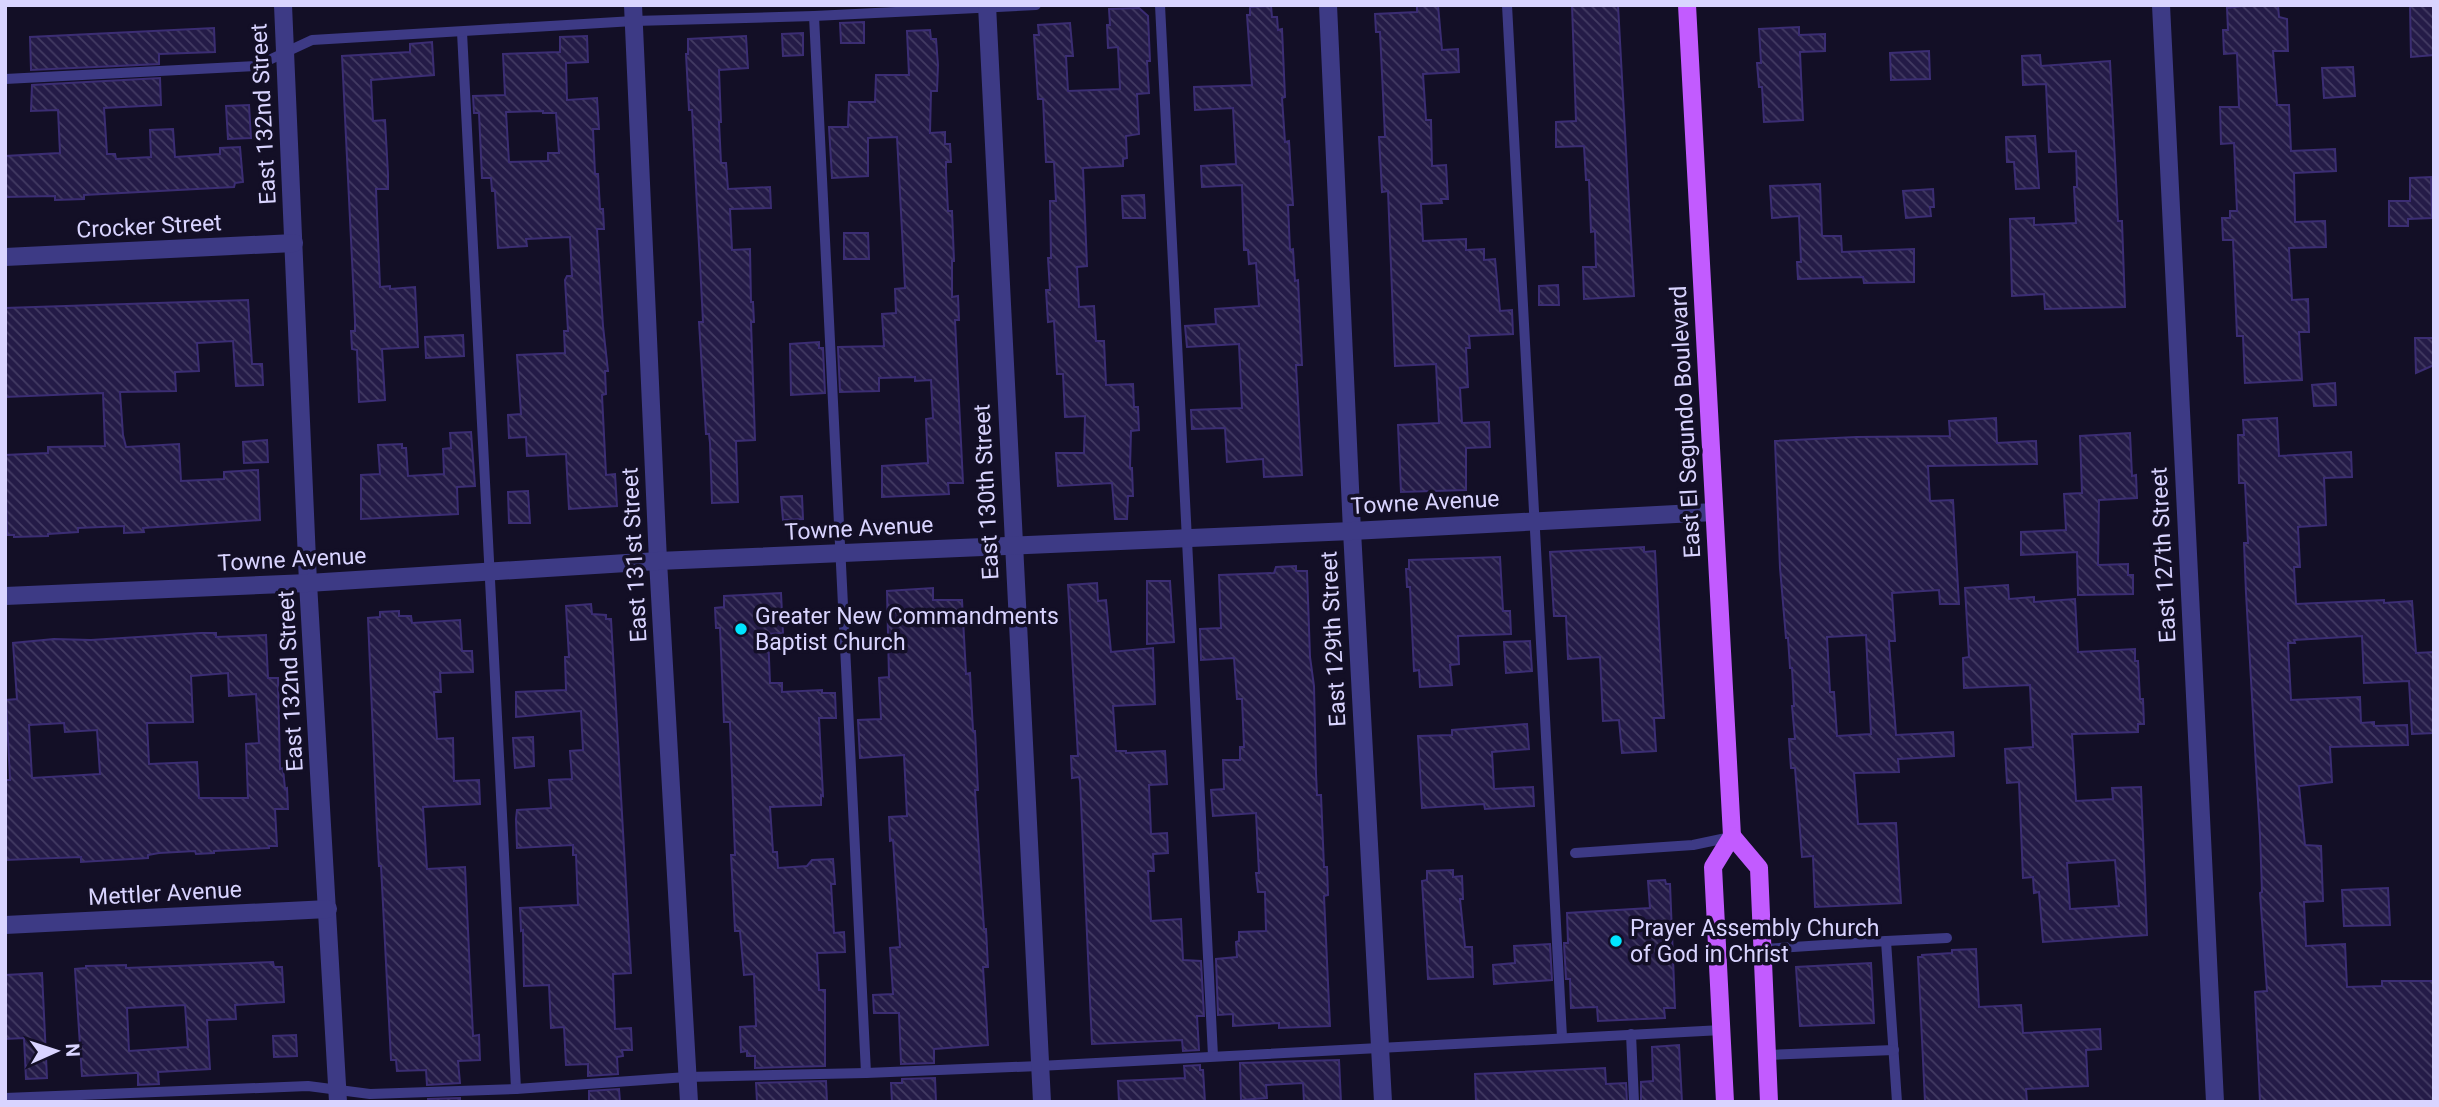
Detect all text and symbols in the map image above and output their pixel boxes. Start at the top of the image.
street label: East 132nd Street [245,23,282,205]
street label: Crocker Street [76,209,222,244]
street label: East El Segundo Boulevard [1665,285,1706,559]
street label: East 130th Street [968,403,1005,581]
street label: East 127th Street [2145,466,2182,644]
street label: East 131st Street [616,467,653,643]
street label: Towne Avenue [1350,485,1500,520]
street label: Towne Avenue [784,511,934,546]
street label: Towne Avenue [217,542,367,577]
street label: East 129th Street [1315,550,1352,728]
street label: East 132nd Street [272,590,309,772]
place label: Greater New Commandments Baptist Church [755,603,1059,656]
marker: Greater New Commandments Baptist Church [733,621,749,637]
street label: Mettler Avenue [88,876,243,911]
place label: Prayer Assembly Church of God in Christ [1630,915,1879,968]
marker: Prayer Assembly Church of God in Christ [1608,933,1624,949]
north arrow [21,1016,91,1086]
text: N [61,1043,84,1057]

